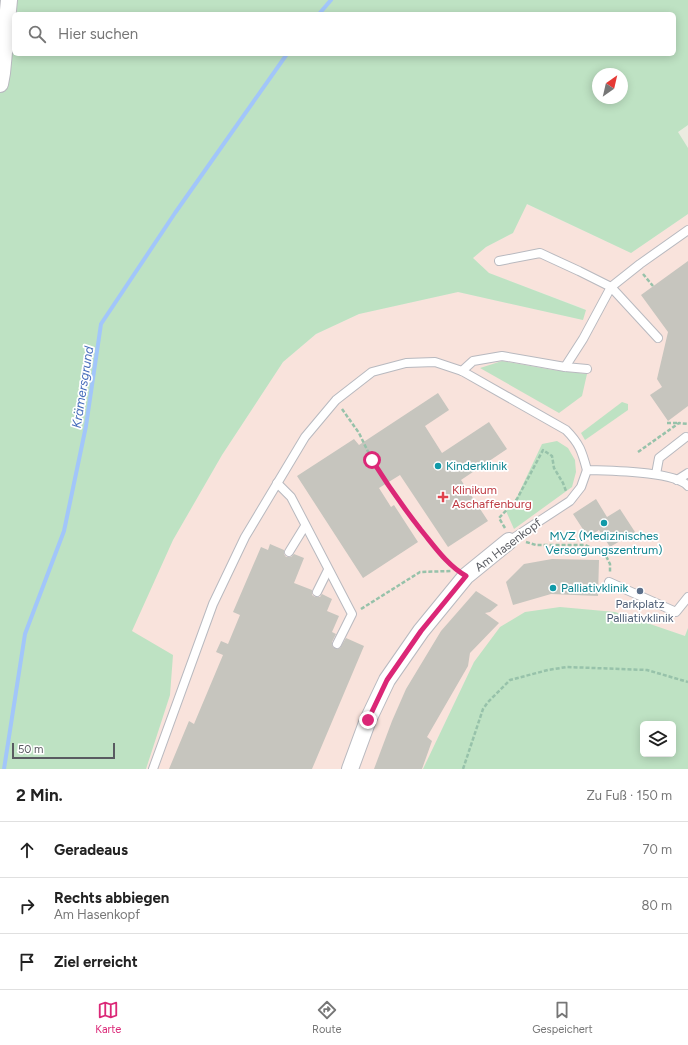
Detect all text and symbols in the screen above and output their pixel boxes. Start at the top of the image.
search box [12,12,676,56]
icon: search [26,23,48,45]
text: Hier suchen [58,25,138,43]
north arrow [592,68,628,104]
water label: Krämersgrund [69,345,96,429]
route start [363,451,381,469]
place label: Kinderklinik [446,459,507,473]
marker: Kinderklinik [433,461,443,471]
place label: Klinikum Aschaffenburg [452,483,532,511]
marker: Klinikum Aschaffenburg [437,491,449,503]
street label: Am Hasenkopf [472,515,544,574]
marker: MVZ (Medizinisches Versorgungszentrum) [599,518,609,528]
place label: MVZ (Medizinisches Versorgungszentrum) [546,529,663,557]
place label: Palliativklinik [561,581,628,595]
marker: Palliativklinik [548,583,558,593]
marker: Parkplatz Palliativklinik [635,586,645,596]
place label: Parkplatz Palliativklinik [606,597,674,625]
route end [359,711,377,729]
map controls [640,721,676,757]
button: layers [640,721,676,757]
scale bar [12,741,115,760]
text: 50 m [18,743,43,756]
text: 2 Min. [16,785,63,805]
text: Zu Fuß · 150 m [587,788,672,803]
icon: ahead [16,839,38,861]
text: Geradeaus [54,841,128,859]
text: 70 m [642,842,672,857]
text: Rechts abbiegen [54,889,169,907]
icon: right [16,895,38,917]
text: 80 m [641,898,672,913]
text: Am Hasenkopf [54,907,140,922]
icon: arrive [16,951,38,973]
text: Ziel erreicht [54,953,138,971]
tab: Karte [95,999,121,1036]
tab: Route [312,999,342,1036]
tab: Gespeichert [532,999,593,1036]

